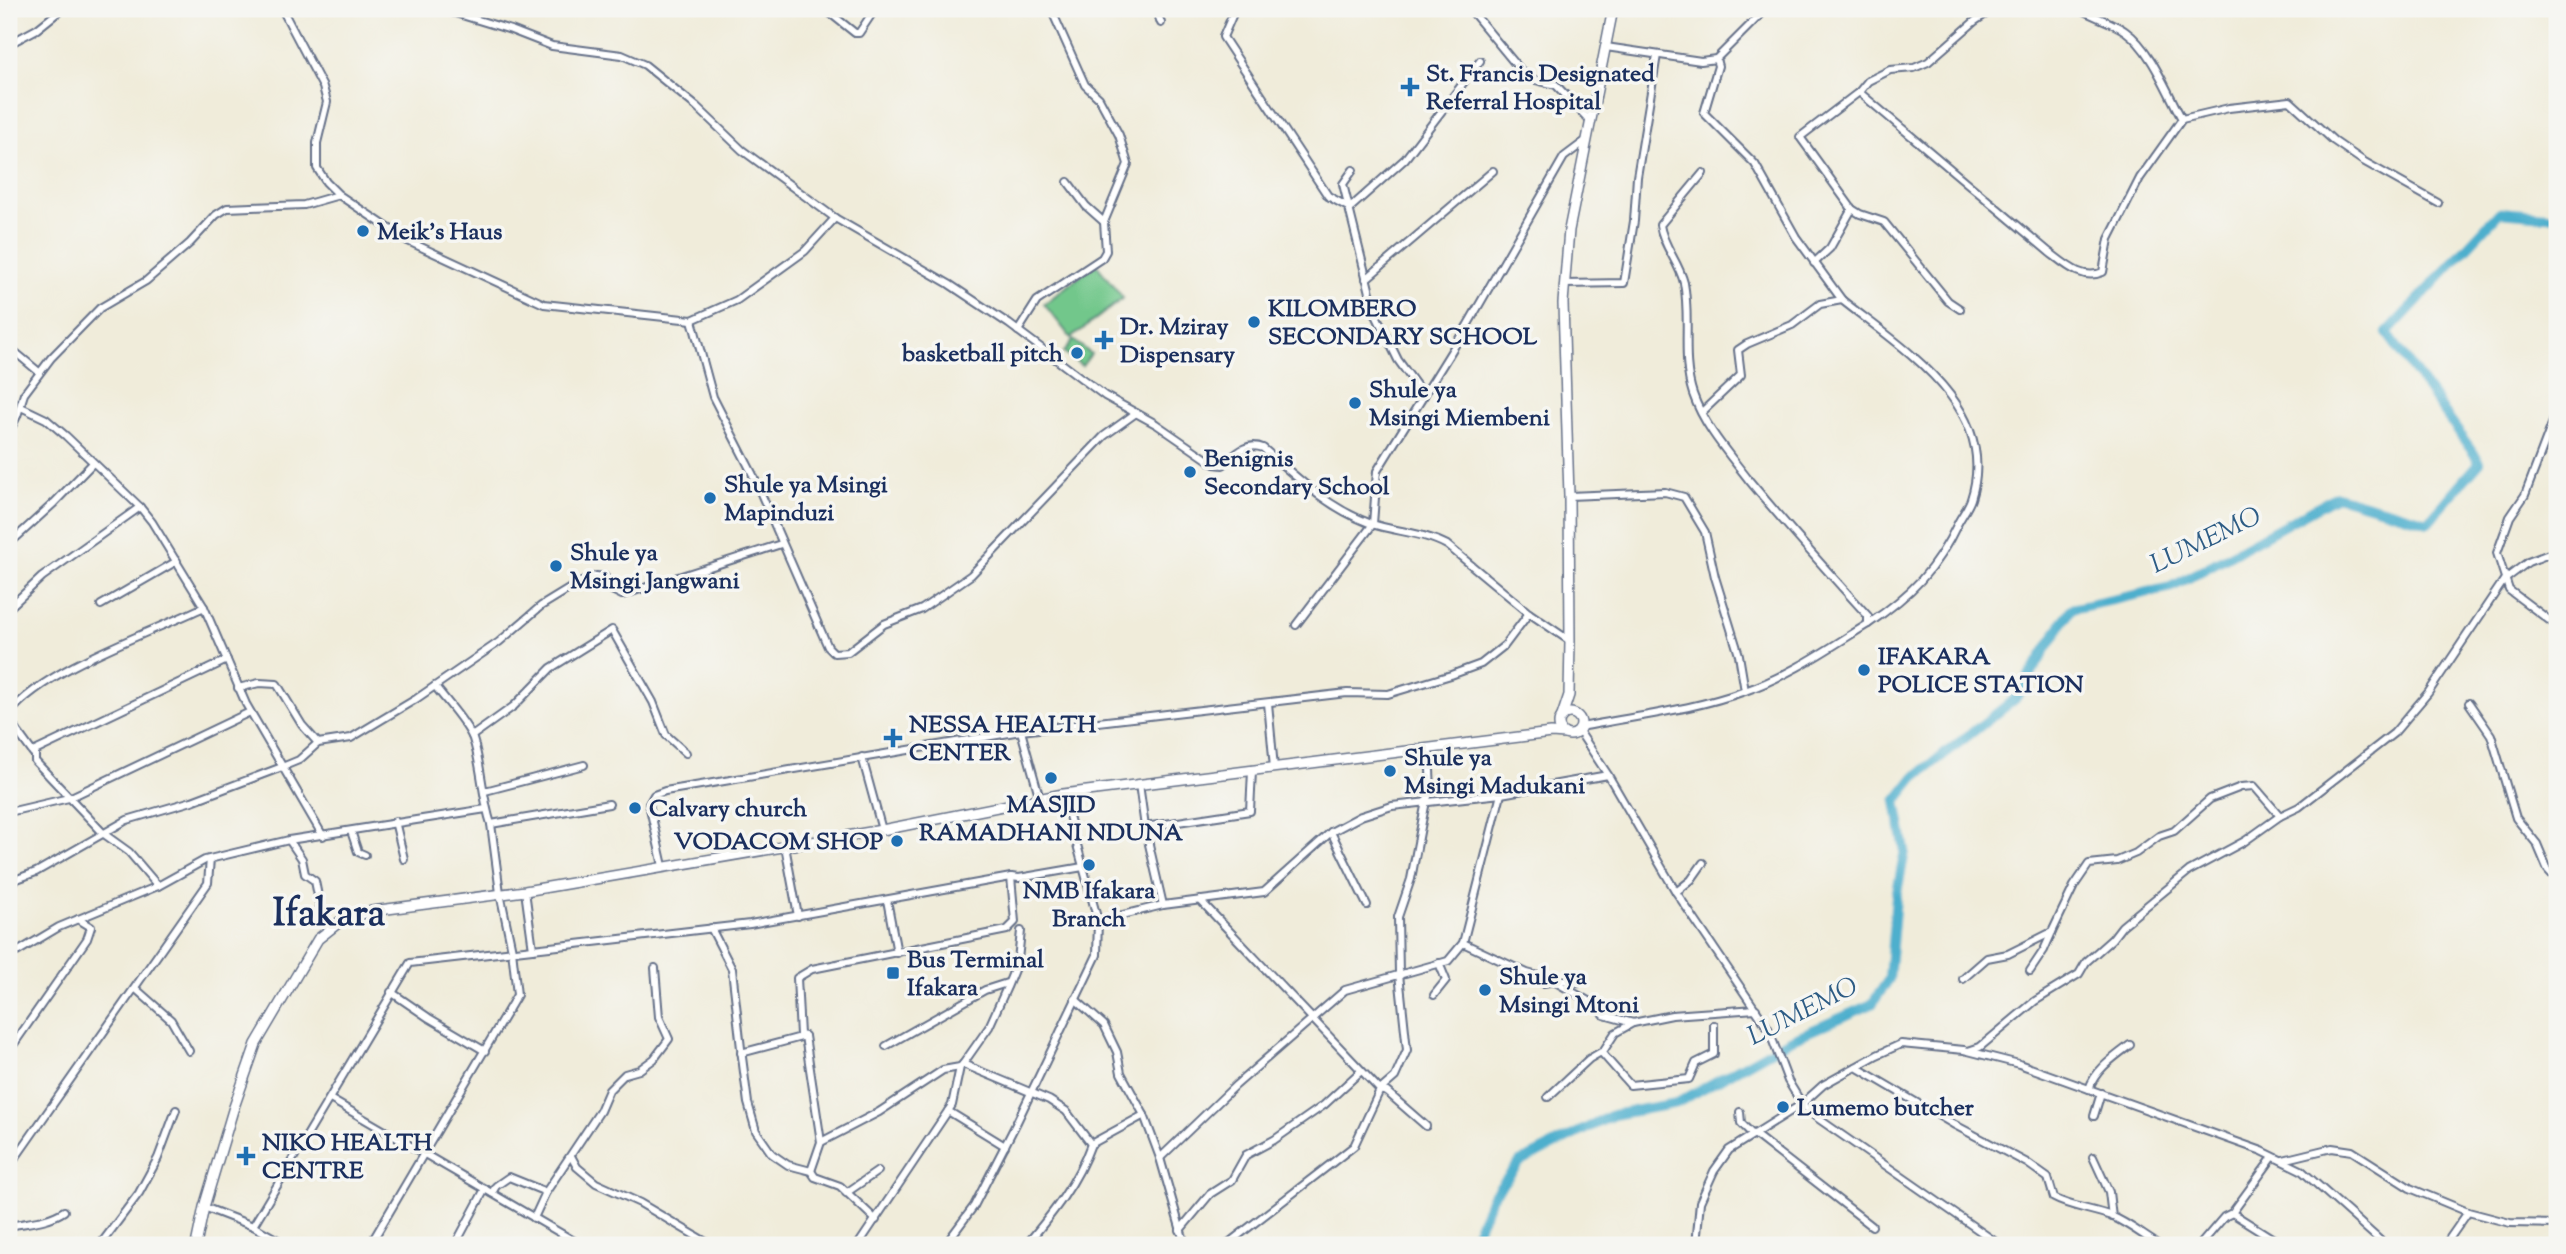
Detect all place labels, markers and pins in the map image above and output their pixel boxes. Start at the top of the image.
place label: St. Francis Designated Referral Hospital [1426,58,1655,120]
marker: St. Francis Designated Referral Hospital [1400,77,1420,97]
place label: Meik's Haus [377,216,502,250]
marker: Meik's Haus [355,223,371,239]
place label: KILOMBERO SECONDARY SCHOOL [1268,293,1538,355]
place label: Dr. Mziray Dispensary [1120,311,1235,373]
marker: KILOMBERO SECONDARY SCHOOL [1246,314,1262,330]
marker: Dr. Mziray Dispensary [1094,330,1114,350]
place label: basketball pitch [901,338,1064,372]
marker: basketball pitch [1069,345,1085,361]
place label: Shule ya Msingi Miembeni [1369,374,1550,436]
marker: Shule ya Msingi Miembeni [1347,395,1363,411]
place label: Benignis Secondary School [1204,443,1390,505]
marker: Benignis Secondary School [1182,464,1198,480]
place label: Shule ya Msingi Mapinduzi [724,469,888,531]
marker: Shule ya Msingi Mapinduzi [702,490,718,506]
place label: Shule ya Msingi Jangwani [570,537,740,599]
marker: Shule ya Msingi Jangwani [548,558,564,574]
place label: IFAKARA POLICE STATION [1878,641,2084,703]
marker: IFAKARA POLICE STATION [1856,662,1872,678]
place label: NESSA HEALTH CENTER [909,709,1096,771]
marker: NESSA HEALTH CENTER [883,728,903,748]
place label: Shule ya Msingi Madukani [1404,742,1585,804]
marker: Shule ya Msingi Madukani [1382,763,1398,779]
marker: MASJID RAMADHANI NDUNA [1043,770,1059,786]
place label: MASJID RAMADHANI NDUNA [919,789,1183,851]
place label: Calvary church [649,793,808,827]
marker: Calvary church [627,800,643,816]
place label: VODACOM SHOP [674,826,883,860]
marker: VODACOM SHOP [889,833,905,849]
marker: NMB Ifakara Branch [1081,857,1097,873]
place label: NMB Ifakara Branch [1023,875,1156,937]
place label: Bus Terminal Ifakara [907,944,1044,1006]
place label: Shule ya Msingi Mtoni [1499,961,1639,1023]
marker: Bus Terminal Ifakara [885,965,901,981]
marker: Shule ya Msingi Mtoni [1477,982,1493,998]
place label: Lumemo butcher [1797,1092,1975,1126]
marker: Lumemo butcher [1775,1099,1791,1115]
place label: NIKO HEALTH CENTRE [262,1127,432,1189]
marker: NIKO HEALTH CENTRE [236,1146,256,1166]

